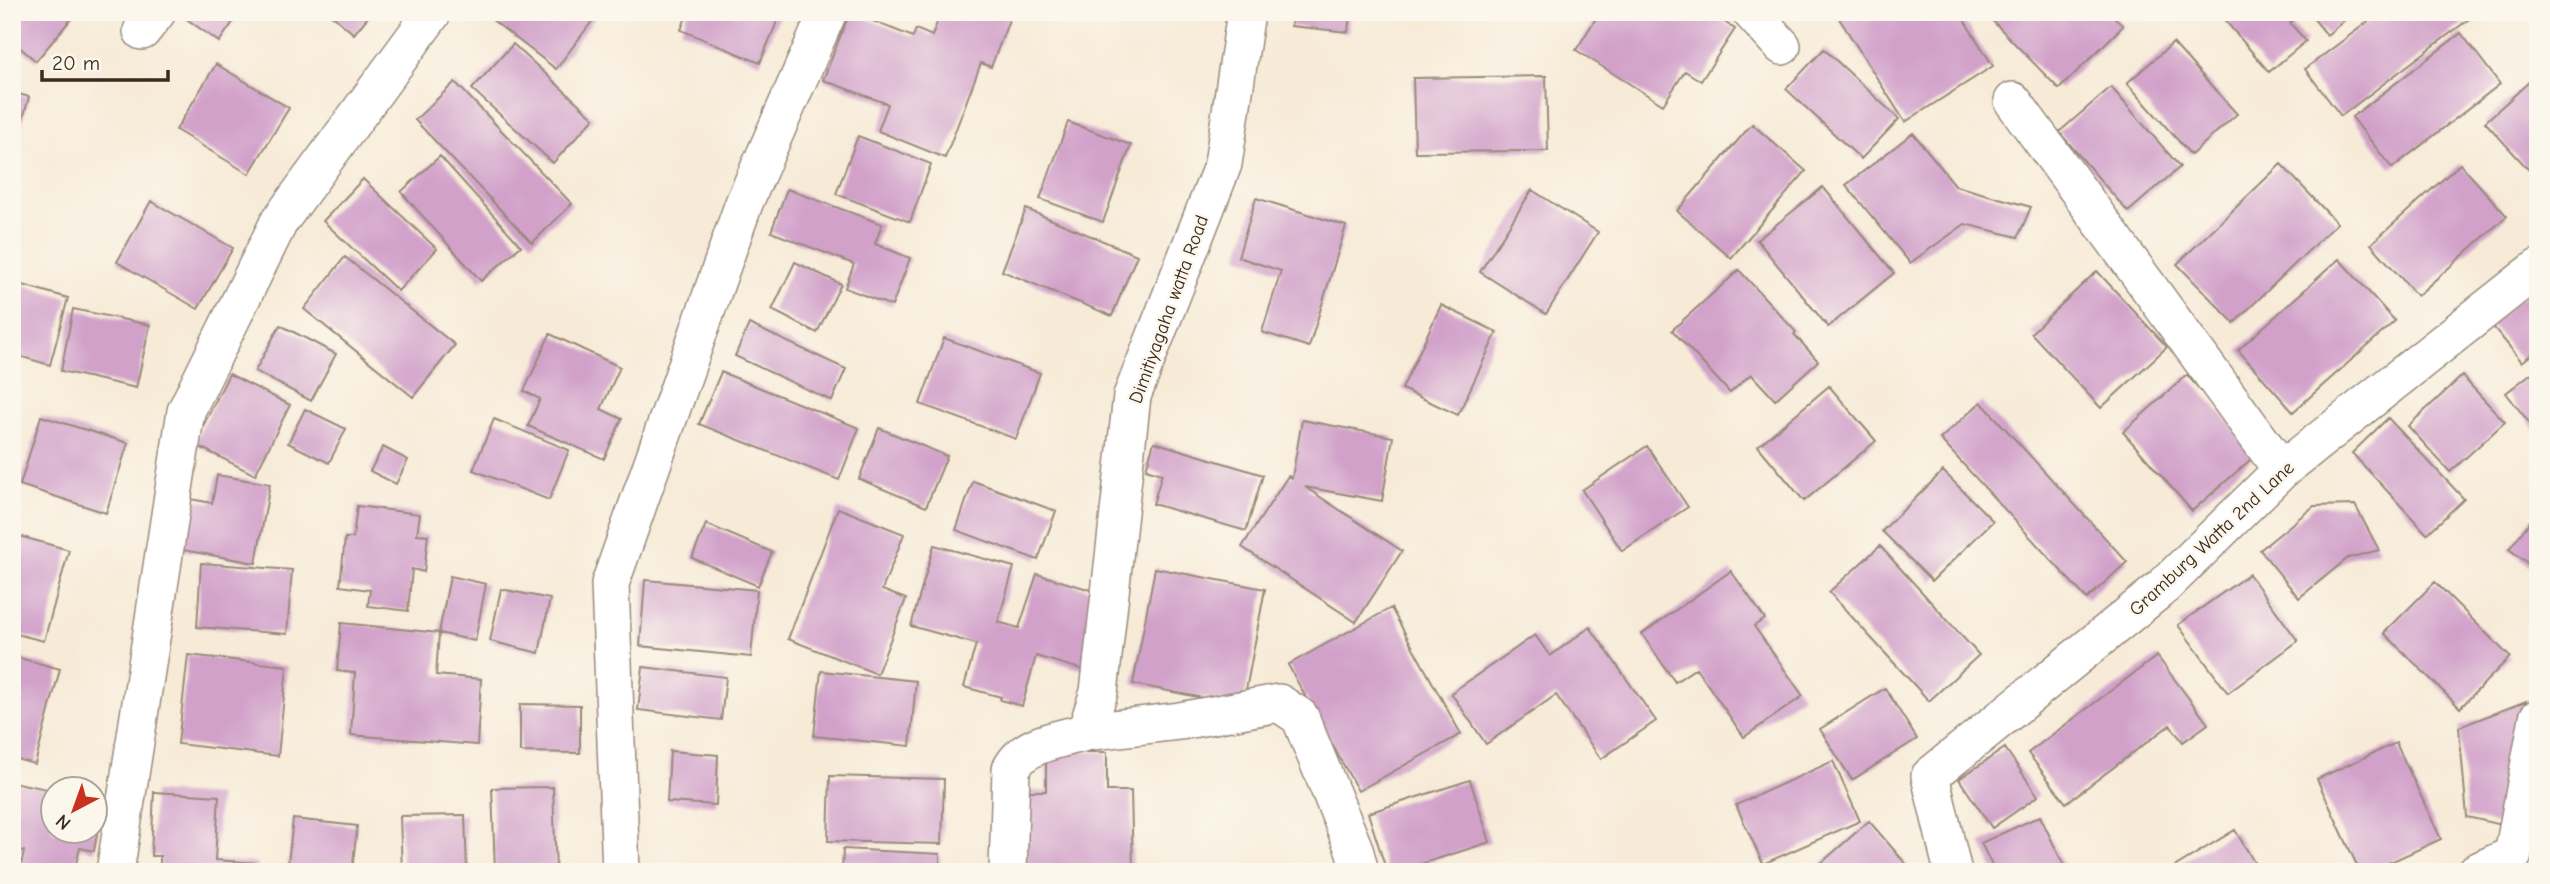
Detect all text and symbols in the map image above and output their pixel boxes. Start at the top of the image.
scale bar [42,38,168,82]
text: 20 m [52,51,100,75]
street label: Dimitiyagaha watta Road [1125,212,1213,406]
street label: Gramburg Watta 2nd Lane [2125,457,2298,621]
north arrow [38,776,108,846]
text: N [52,810,75,834]

